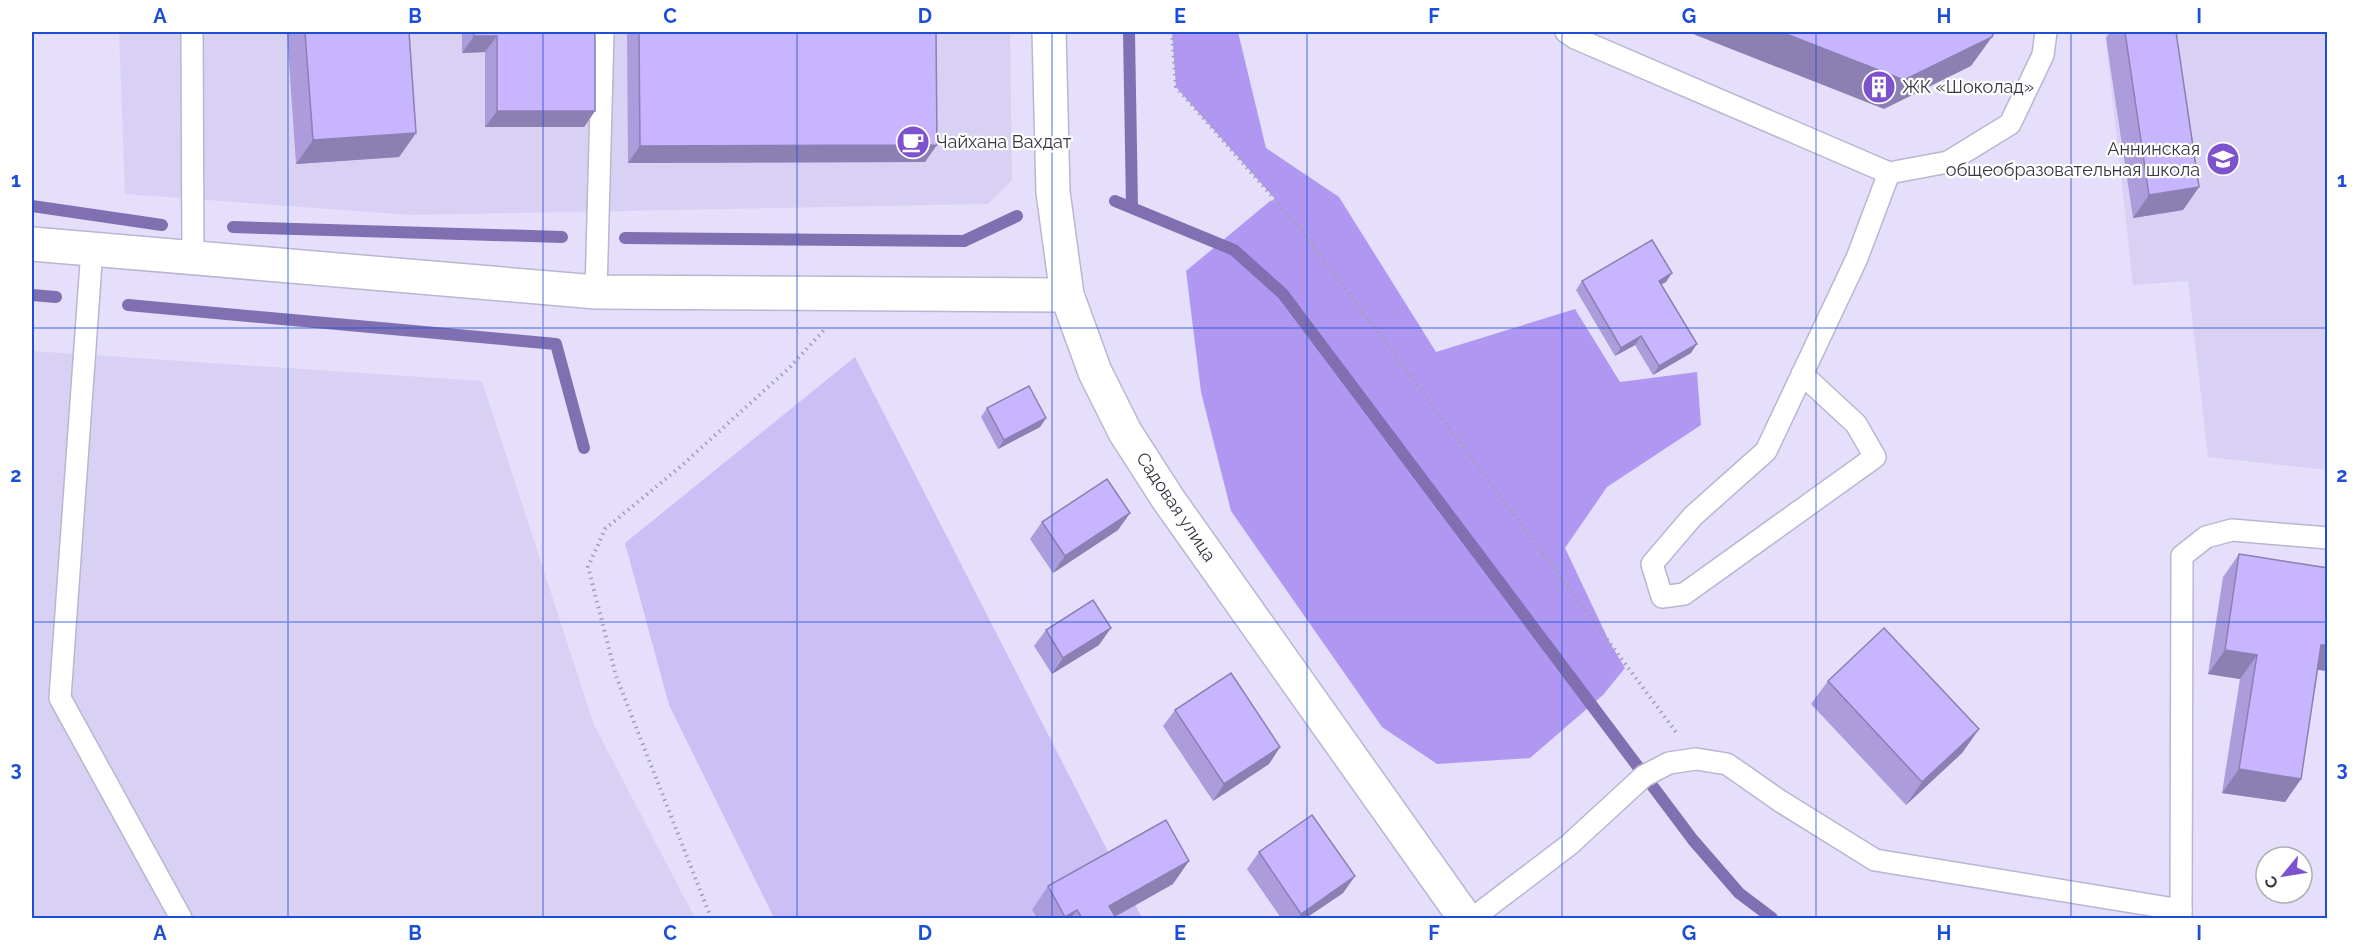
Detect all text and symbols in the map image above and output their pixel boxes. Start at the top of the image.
text: A [153,4,167,28]
text: B [408,4,422,28]
text: C [663,4,677,28]
text: D [918,4,932,28]
text: E [1174,4,1186,28]
text: F [1428,4,1440,28]
text: G [1682,4,1696,28]
text: H [1937,4,1951,28]
text: I [2196,4,2202,28]
building icon: ЖК «Шоколад» [1861,69,1897,105]
place label: ЖК «Шоколад» [1902,76,2034,97]
cafe icon: Чайхана Вахдат [895,124,931,160]
place label: Чайхана Вахдат [936,131,1072,152]
place label: Аннинская общеобразовательная школа [1946,138,2200,180]
school or university icon: Аннинская общеобразовательная школа [2205,141,2241,177]
text: 1 [11,168,21,192]
text: 1 [2337,168,2347,192]
street label: Садовая улица [1132,448,1221,565]
text: 2 [10,463,22,487]
text: 2 [2336,463,2348,487]
text: 3 [10,757,22,781]
text: 3 [2336,757,2348,781]
north arrow [2254,845,2314,905]
text: С [2260,873,2282,892]
text: A [153,921,167,945]
text: B [408,921,422,945]
text: C [663,921,677,945]
text: D [918,921,932,945]
text: E [1174,921,1186,945]
text: F [1428,921,1440,945]
text: G [1682,921,1696,945]
text: H [1937,921,1951,945]
text: I [2196,921,2202,945]

